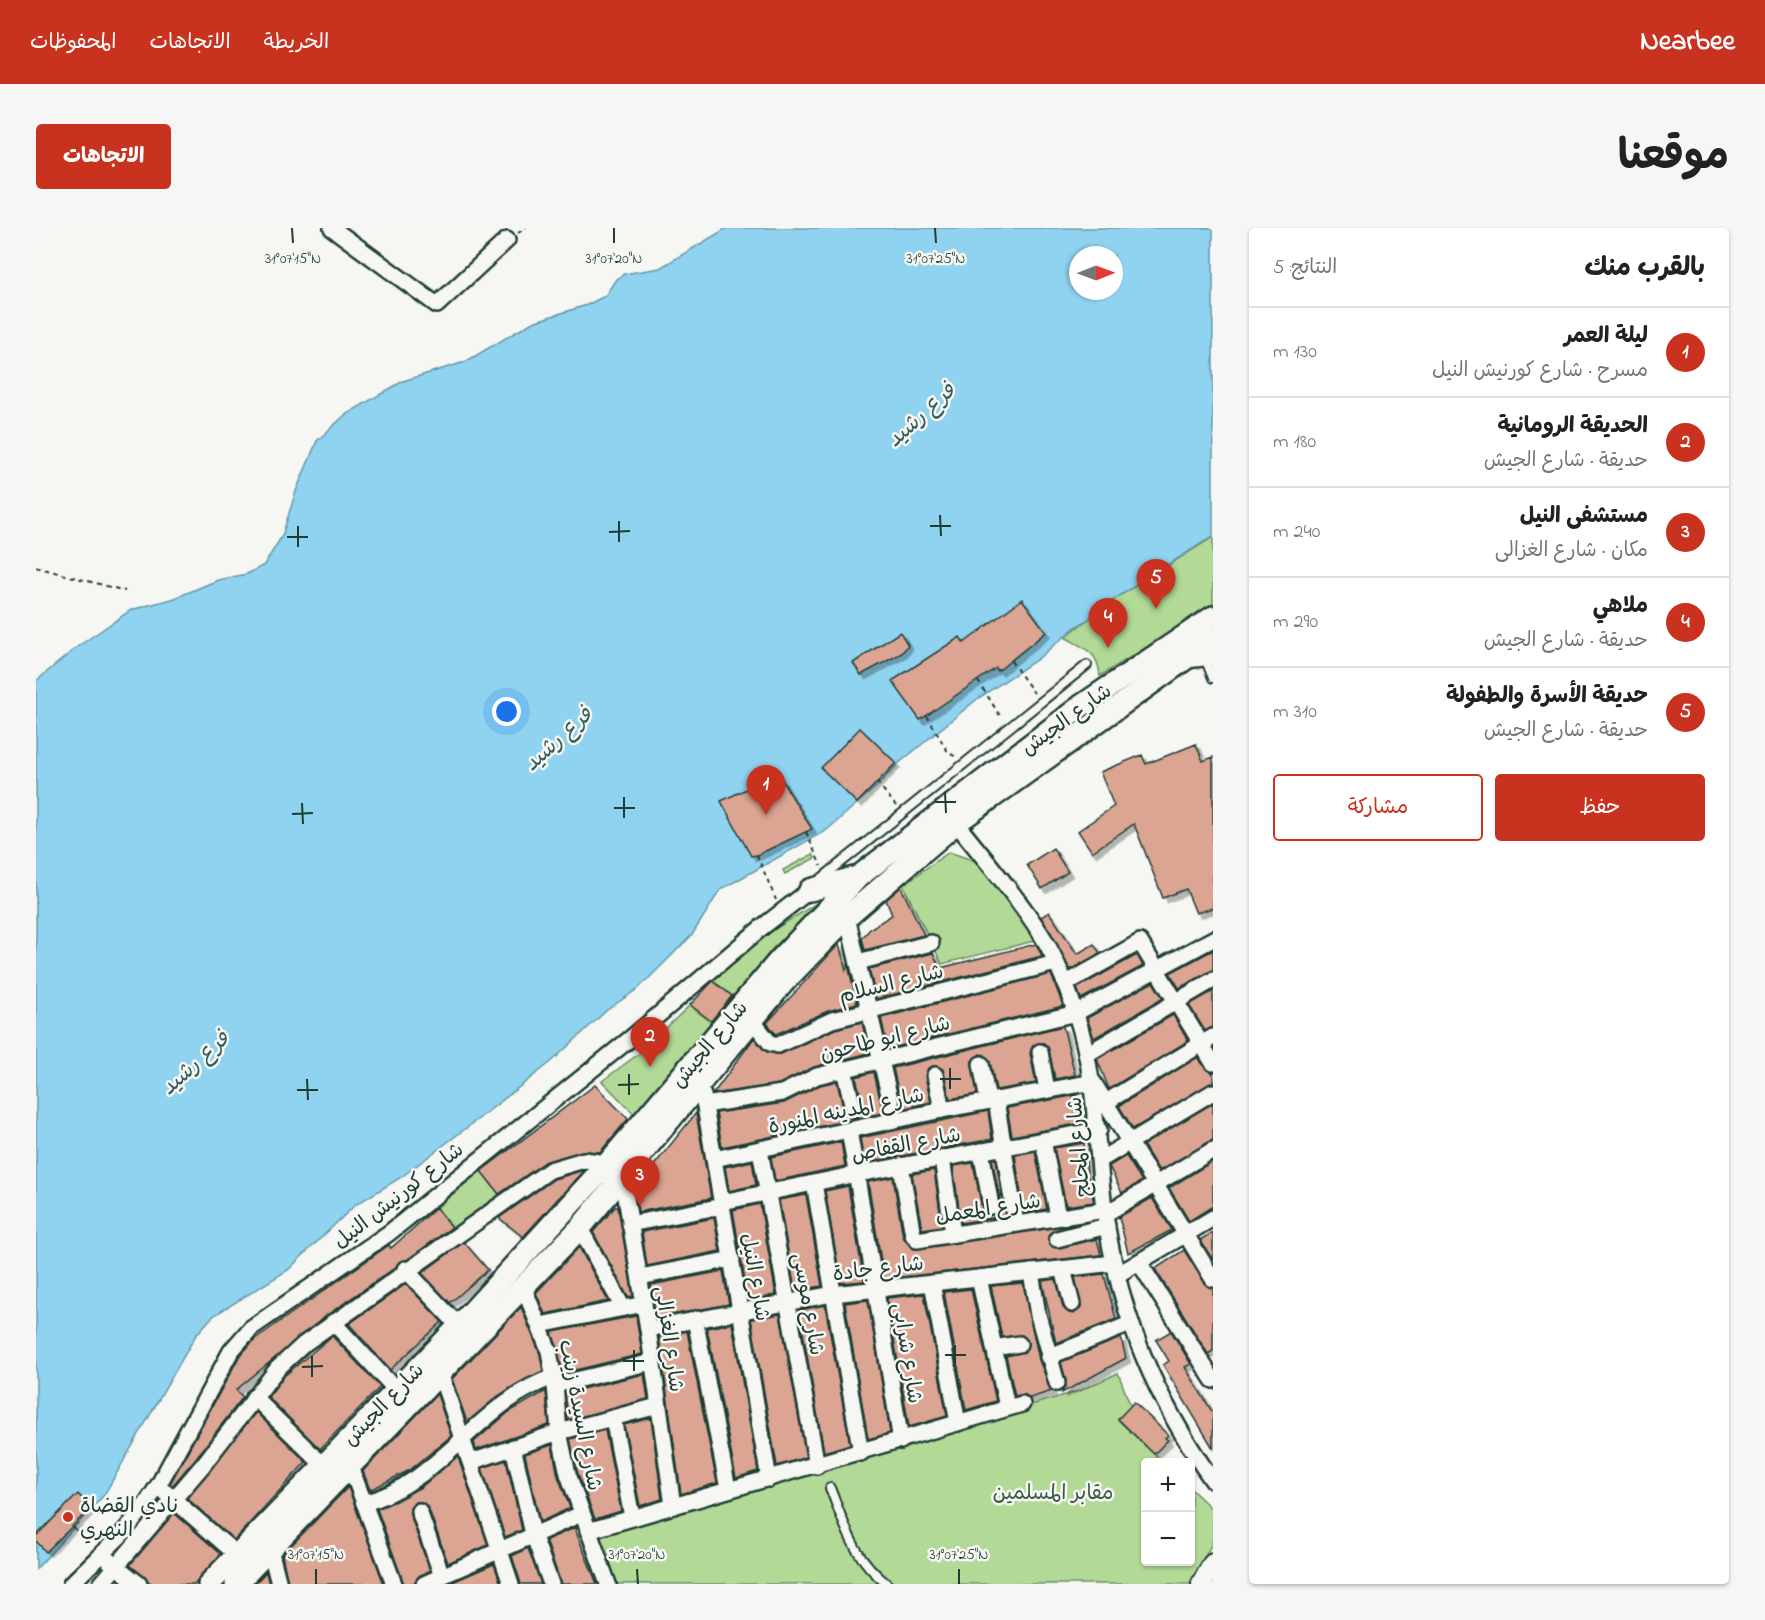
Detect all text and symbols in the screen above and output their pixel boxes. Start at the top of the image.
text: Nearbee [1640,22,1735,63]
text: المحفوظات [30,28,116,58]
text: الاتجاهات [149,28,231,58]
text: الخريطة [264,28,329,58]
button: الاتجاهات [36,124,171,189]
text: موقعنا [1618,127,1729,188]
north arrow [1069,246,1123,300]
text: 31°07'15"N [265,248,321,270]
text: 31°07'20"N [586,248,642,270]
text: 31°07'25"N [907,248,965,270]
text: بالقرب منك [1584,250,1705,288]
text: النتائج: 5 [1273,254,1337,283]
text: ليلة العمر [1564,321,1648,353]
text: 130 m [1273,338,1317,367]
text: 1 [1682,338,1689,367]
text: مسرح · شارع كورنيش النيل [1432,357,1648,386]
water label: فرع رشيد [880,376,964,456]
text: الحديقة الرومانية [1498,411,1648,443]
text: 180 m [1273,428,1316,457]
text: 2 [1681,428,1690,457]
text: حديقة · شارع الجيش [1484,447,1648,476]
text: مستشفى النيل [1520,501,1648,533]
text: 240 m [1273,518,1320,547]
text: 3 [1681,518,1690,547]
text: مكان · شارع الغزالى [1495,537,1648,566]
pin: 5 [1136,560,1176,609]
text: ملاهي [1593,591,1648,623]
pin: 4 [1088,598,1128,648]
text: 290 m [1273,608,1318,637]
text: 4 [1681,608,1690,637]
text: حديقة · شارع الجيش [1484,627,1648,656]
street label: شارع الجيش [1015,677,1119,764]
text: حديقة الأسرة والطفولة [1446,681,1648,713]
your location [492,697,521,726]
text: 310 m [1273,698,1317,727]
text: 5 [1680,698,1691,727]
water label: فرع رشيد [517,700,601,780]
text: حديقة · شارع الجيش [1484,717,1648,746]
pin: 1 [746,766,786,815]
button: مشاركة [1273,774,1483,841]
button: حفظ [1495,774,1705,841]
street label: شارع السلام [836,957,947,1012]
street label: شارع الجيش [665,995,756,1096]
street label: شارع ابو طاحون [817,1009,954,1071]
pin: 2 [630,1018,670,1067]
water label: فرع رشيد [154,1024,238,1104]
street label: شارع المدينه المنورة [766,1081,927,1143]
street label: شارع المحلج [1061,1095,1099,1198]
street label: شارع القفاص [849,1121,964,1171]
street label: شارع كورنيش النيل [328,1136,471,1257]
pin: 3 [620,1156,660,1206]
street label: شارع المعمل [933,1187,1043,1233]
street label: شارع النيل [732,1231,777,1324]
street label: شارع جادة [831,1250,926,1290]
street label: شارع موسى [783,1251,831,1358]
street label: شارع الغزالى [646,1284,690,1394]
street label: شارع شرابى [883,1301,929,1406]
street label: شارع السيدة زينب [550,1337,608,1494]
street label: شارع الجيش [337,1357,432,1454]
map controls [1141,1458,1195,1566]
button: + [1141,1458,1195,1512]
park label: مقابر المسلمين [992,1479,1114,1509]
place label: نادي القضاة النهري [80,1492,178,1546]
marker: نادي القضاة النهري [61,1510,75,1524]
button: − [1141,1512,1195,1566]
text: 31°07'15"N [288,1544,344,1566]
text: 31°07'20"N [609,1544,665,1566]
text: 31°07'25"N [930,1544,988,1566]

